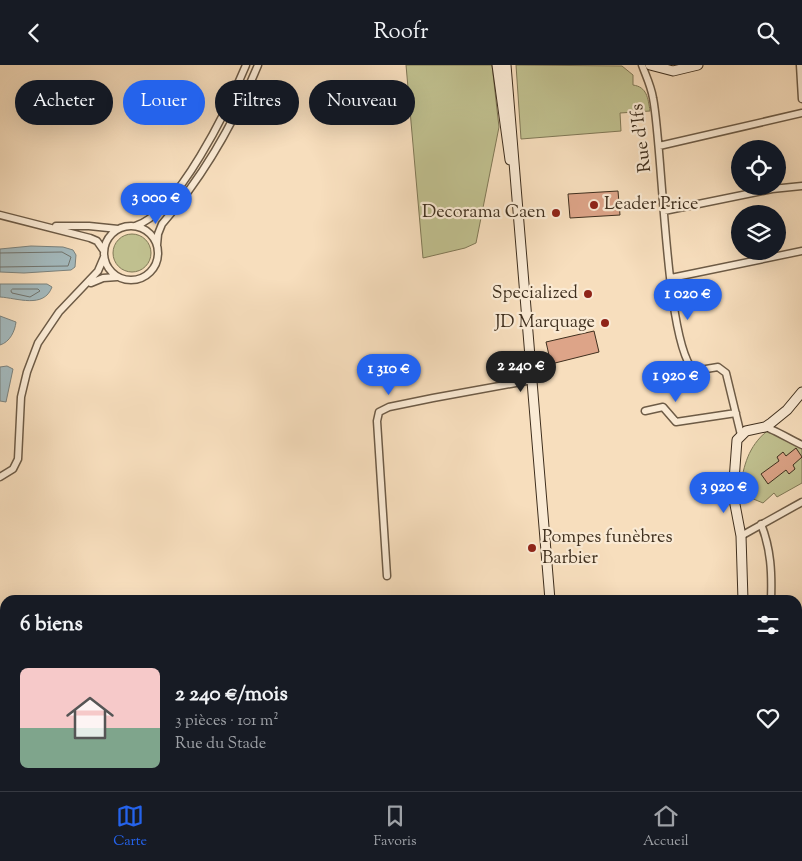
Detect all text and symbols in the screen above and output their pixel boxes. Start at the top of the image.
text: Roofr [373,17,429,49]
icon: back [20,19,48,47]
icon: search [754,19,782,47]
chip: Acheter [15,80,113,125]
chip: Louer [123,80,205,125]
chip: Filtres [215,80,299,125]
chip: Nouveau [309,80,415,125]
street label: Rue d'Ifs [625,102,659,174]
map controls [731,140,786,260]
button: locate [731,140,786,195]
pin: 3 000 € [110,183,202,225]
text: 3 000 € [132,187,180,210]
place label: Leader Price [604,192,698,218]
marker: Leader Price [588,199,600,211]
place label: Decorama Caen [422,200,546,226]
button: layers [731,205,786,260]
marker: Decorama Caen [550,207,562,219]
pin: 1 020 € [642,279,734,321]
place label: Specialized [492,281,578,307]
text: 1 020 € [665,283,711,306]
marker: Specialized [582,288,594,300]
place label: JD Marquage [494,310,595,336]
marker: JD Marquage [599,317,611,329]
pin: 2 240 € [475,351,567,393]
pin: 1 310 € [343,353,435,396]
text: 2 240 € [497,355,545,378]
text: 1 310 € [368,358,410,381]
pin: 1 920 € [630,361,722,403]
text: 1 920 € [653,365,699,388]
pin: 3 920 € [678,471,770,514]
text: 3 920 € [701,476,747,499]
place label: Pompes funèbres Barbier [542,525,673,572]
marker: Pompes funèbres Barbier [526,542,538,554]
text: 6 biens [20,610,83,640]
icon: filters [754,611,782,639]
text: 2 240 €/mois [175,680,288,710]
icon: home [60,688,120,748]
icon: heart [754,704,782,732]
text: 3 pièces · 101 m² [175,710,279,733]
text: Rue du Stade [175,733,266,756]
tab: Carte [113,802,147,852]
tab: Favoris [373,802,417,852]
tab: Accueil [643,802,689,852]

